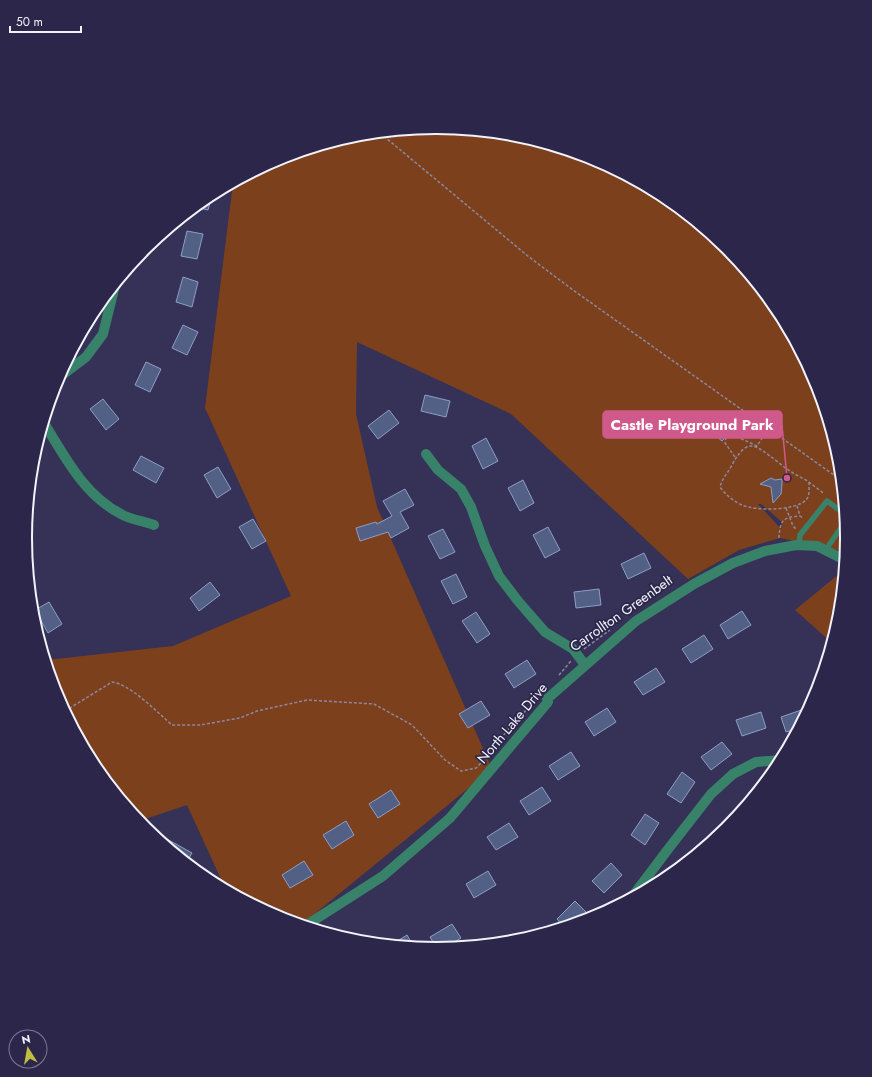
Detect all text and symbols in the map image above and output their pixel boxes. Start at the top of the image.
scale bar [10,8,81,34]
text: 50 m [16,13,43,31]
callout: Castle Playground Park [603,411,782,438]
text: Castle Playground Park [610,414,774,436]
street label: Carrollton Greenbelt [566,570,677,656]
street label: North Lake Drive [472,678,552,768]
north arrow [8,1029,48,1069]
text: N [20,1030,32,1048]

